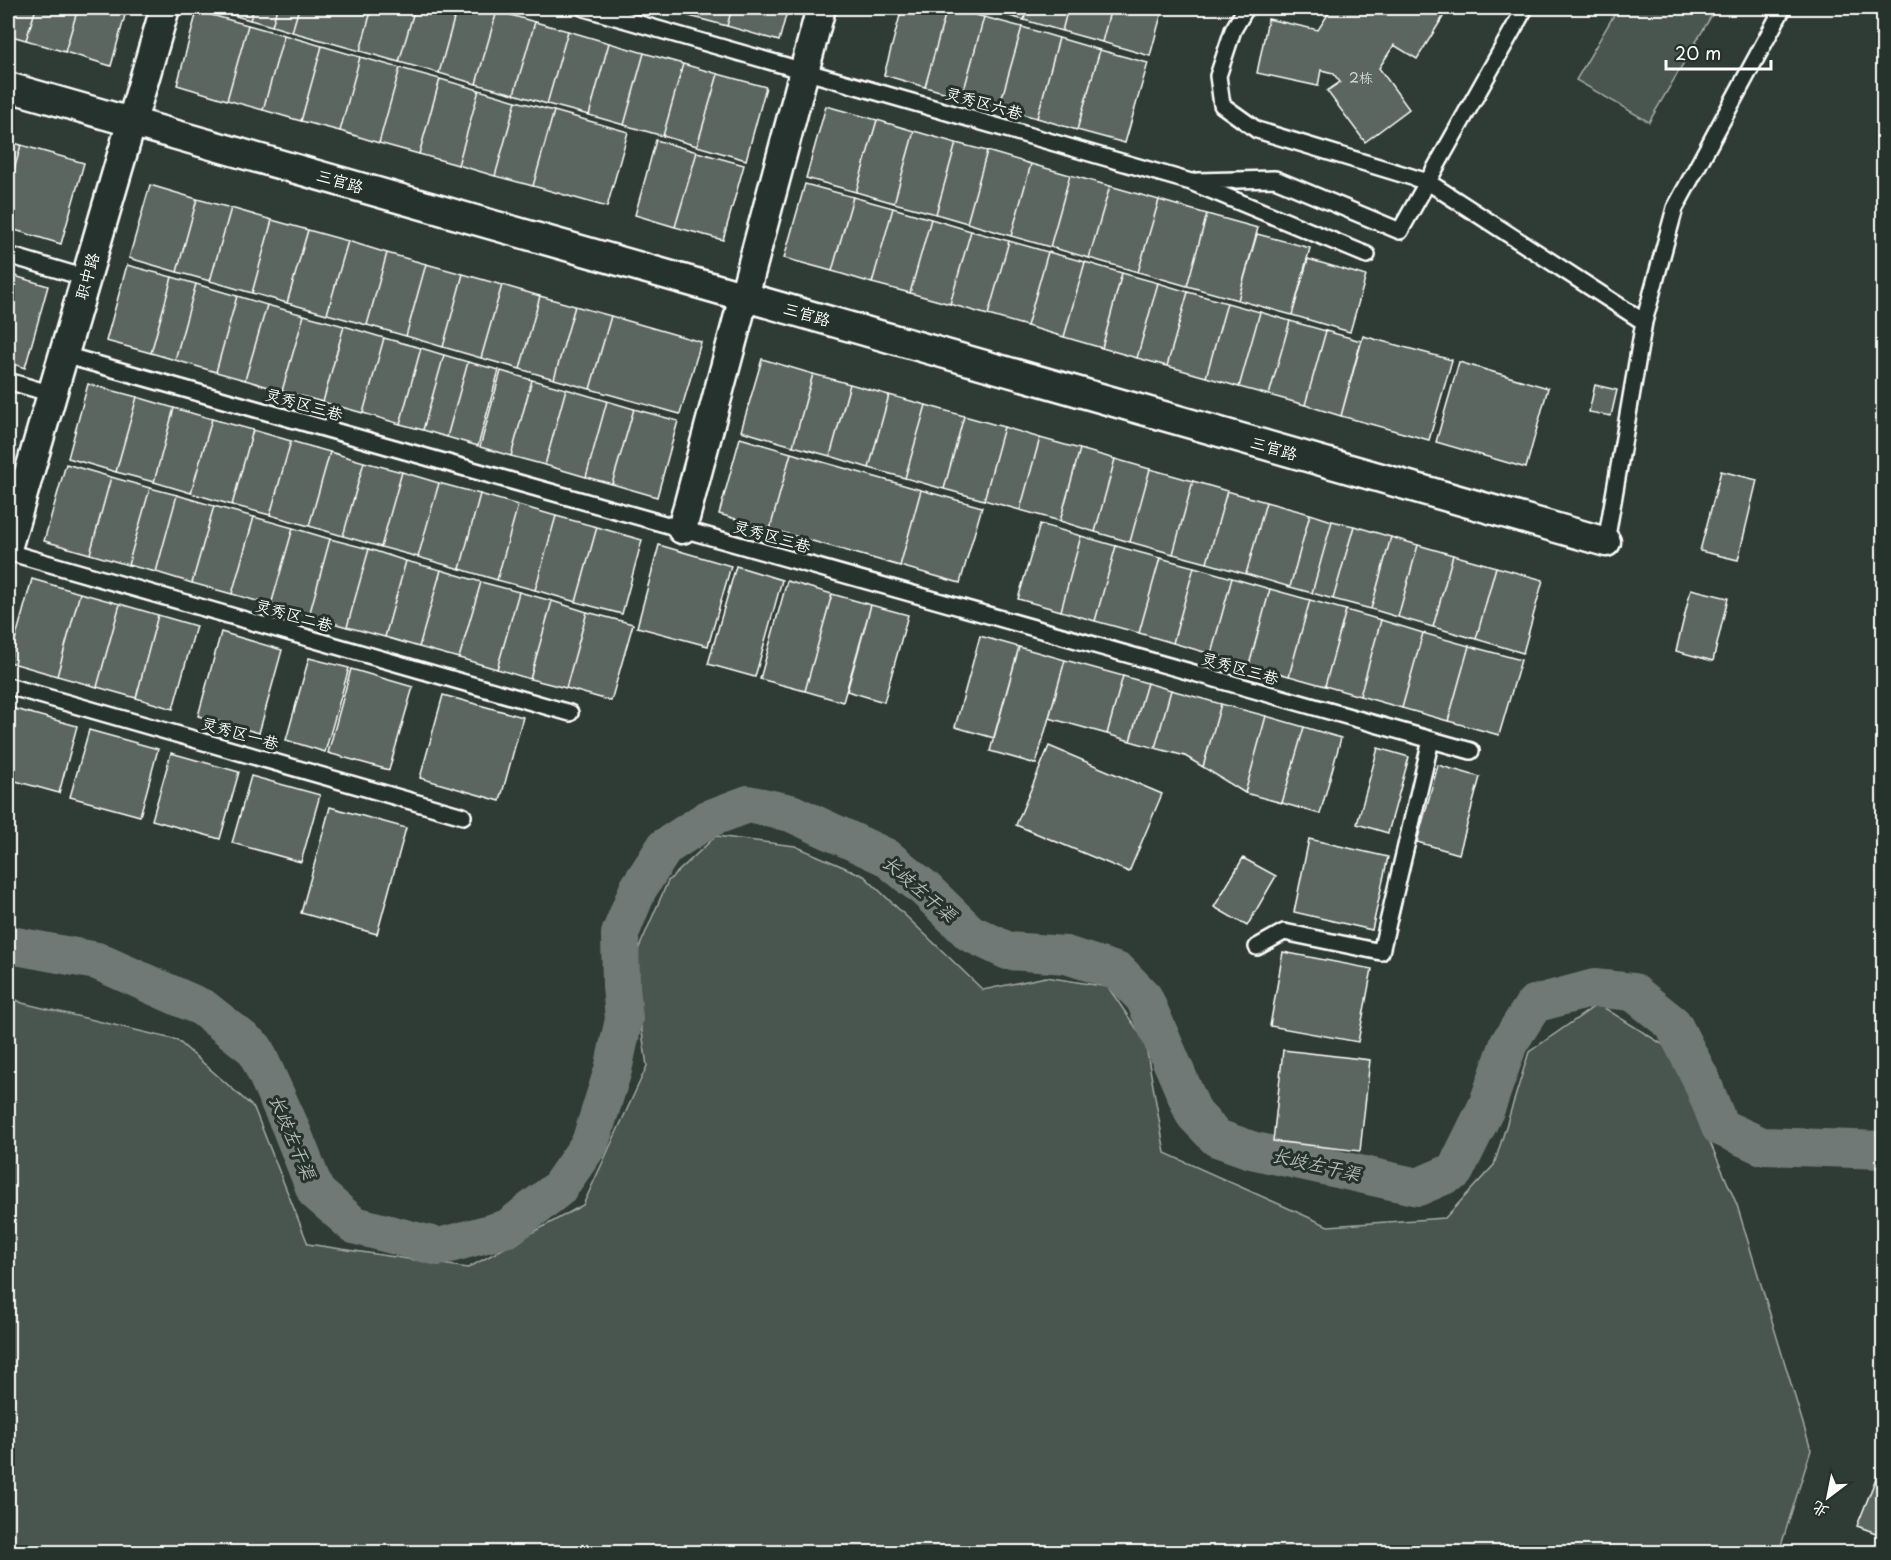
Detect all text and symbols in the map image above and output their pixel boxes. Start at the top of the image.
scale bar [1666,33,1771,71]
text: 20 m [1675,39,1721,66]
house number: 2栋 [1349,67,1373,88]
street label: 灵秀区六巷 [943,79,1026,125]
street label: 三官路 [314,162,367,198]
street label: 职中路 [68,249,104,302]
street label: 三官路 [781,295,834,331]
street label: 灵秀区三巷 [263,380,346,426]
street label: 三官路 [1248,429,1301,465]
street label: 灵秀区三巷 [731,512,814,558]
street label: 灵秀区二巷 [253,591,336,637]
street label: 灵秀区三巷 [1199,644,1282,690]
street label: 灵秀区一巷 [199,709,282,755]
water label: 长歧左干渠 [877,848,964,929]
water label: 长歧左干渠 [263,1090,324,1185]
water label: 长歧左干渠 [1269,1140,1365,1187]
north arrow [1798,1467,1858,1527]
text: 北 [1806,1496,1833,1525]

